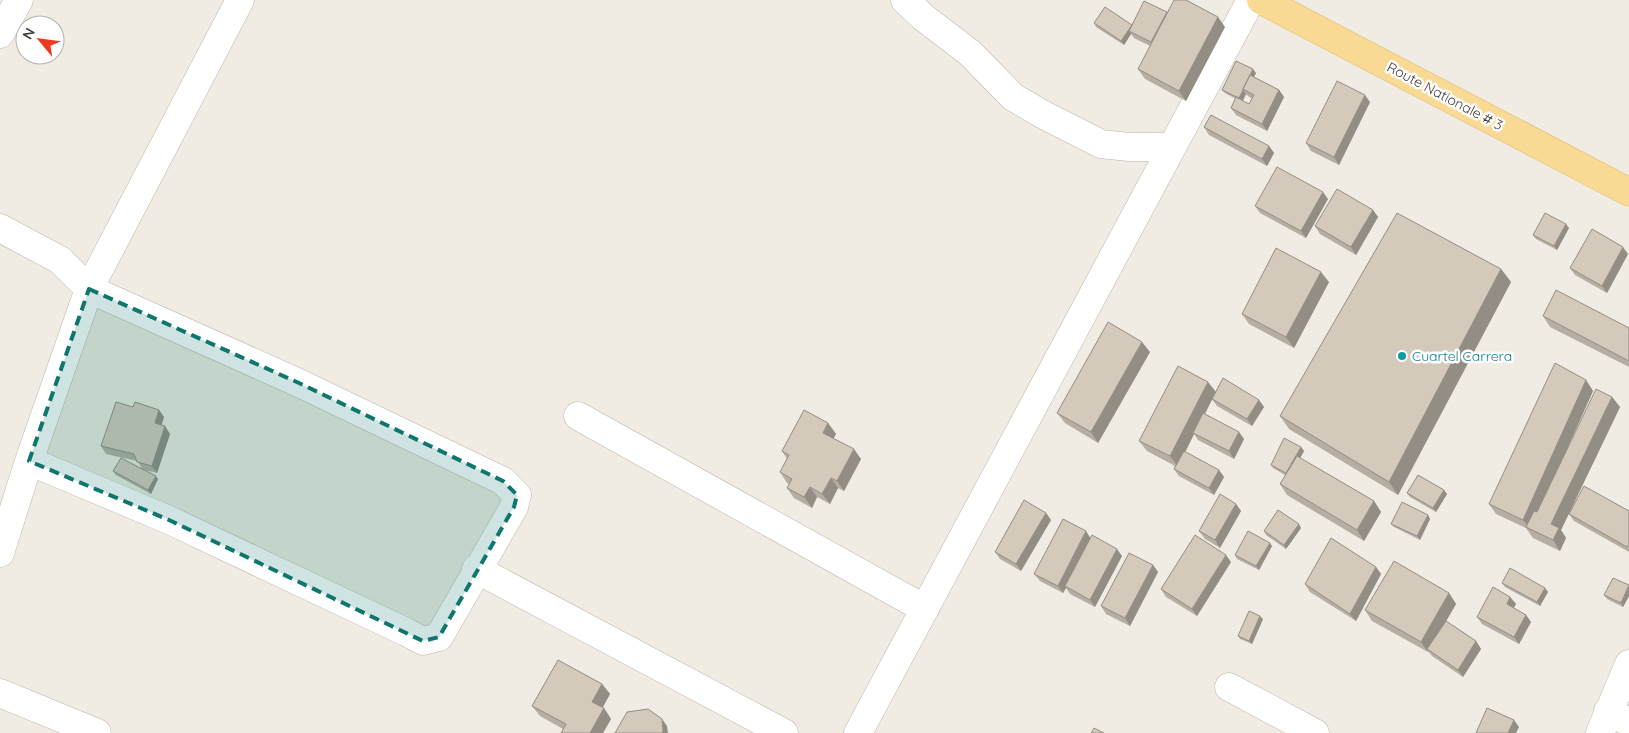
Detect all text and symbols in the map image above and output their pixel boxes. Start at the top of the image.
north arrow [15,15,65,65]
text: N [18,25,39,43]
street label: Route Nationale # 3 [1384,58,1506,134]
place label: Cuartel Carrera [1412,347,1512,365]
marker: Cuartel Carrera [1396,350,1408,362]

